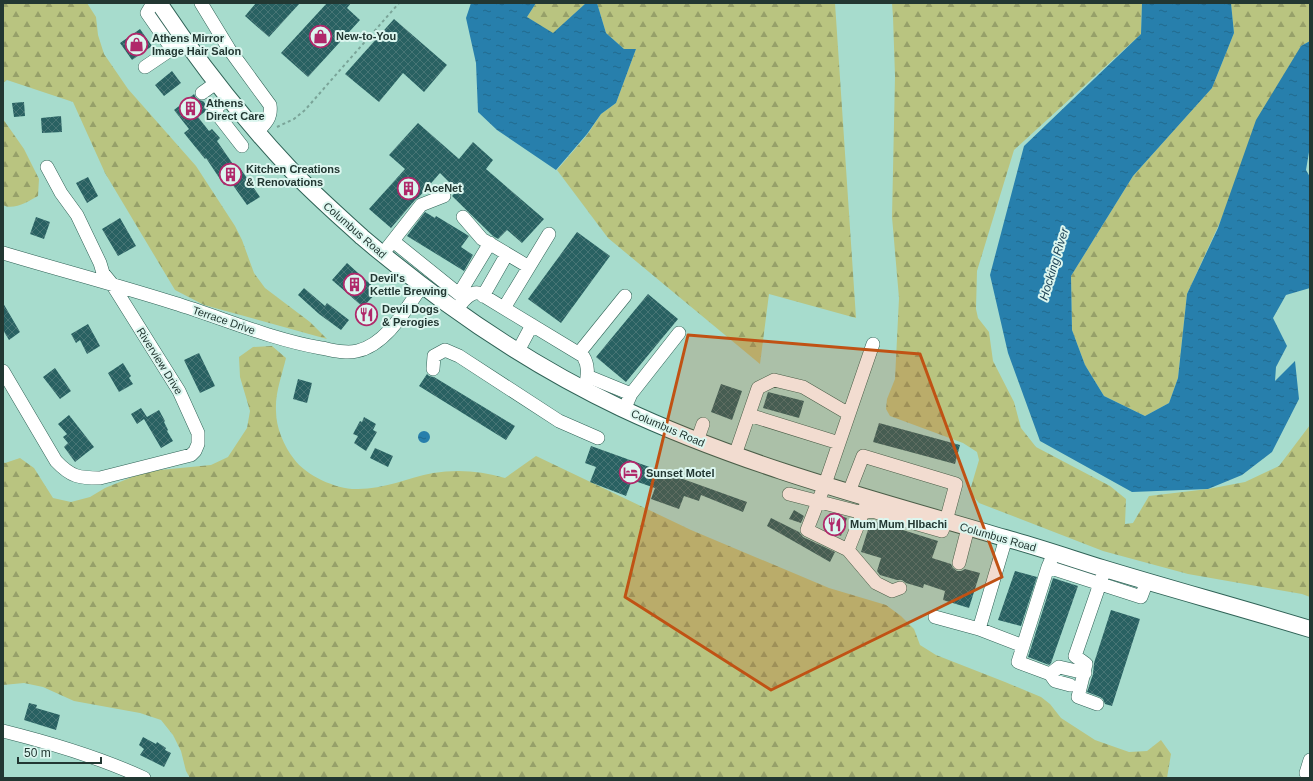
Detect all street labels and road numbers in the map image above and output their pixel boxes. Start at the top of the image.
street label: Columbus Road [321,200,389,260]
street label: Terrace Drive [191,304,257,336]
street label: Riverview Drive [135,325,185,397]
street label: Columbus Road [629,407,707,449]
street label: Columbus Road [958,520,1038,554]

